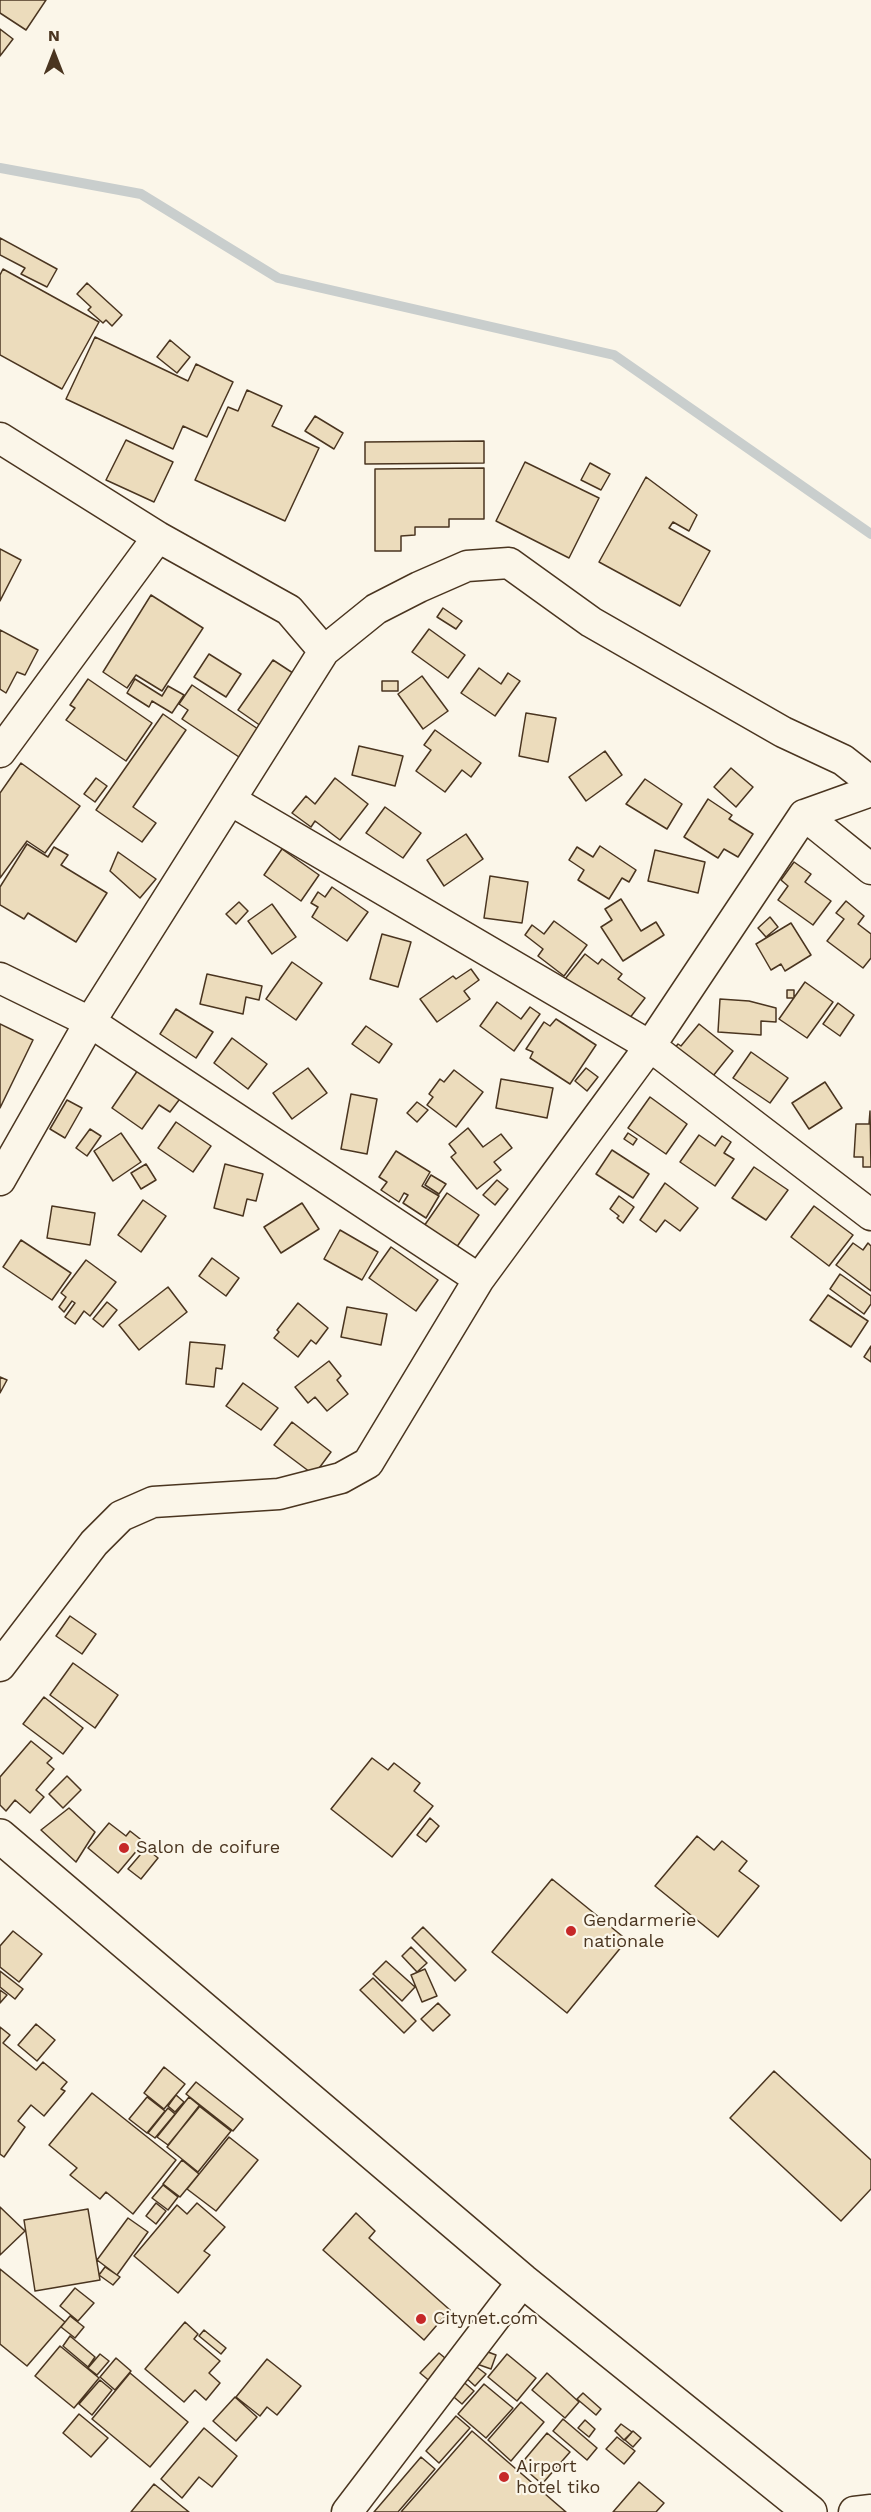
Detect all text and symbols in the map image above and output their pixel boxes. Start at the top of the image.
north arrow [24,24,84,84]
text: N [48,26,60,45]
place label: Salon de coifure [136,1837,280,1859]
marker: Salon de coifure [117,1841,131,1855]
place label: Gendarmerie nationale [583,1910,696,1952]
marker: Gendarmerie nationale [564,1924,578,1938]
place label: Citynet.com [433,2308,538,2330]
marker: Citynet.com [414,2312,428,2326]
place label: Airport hotel tiko [516,2456,600,2498]
marker: Airport hotel tiko [497,2470,511,2484]

